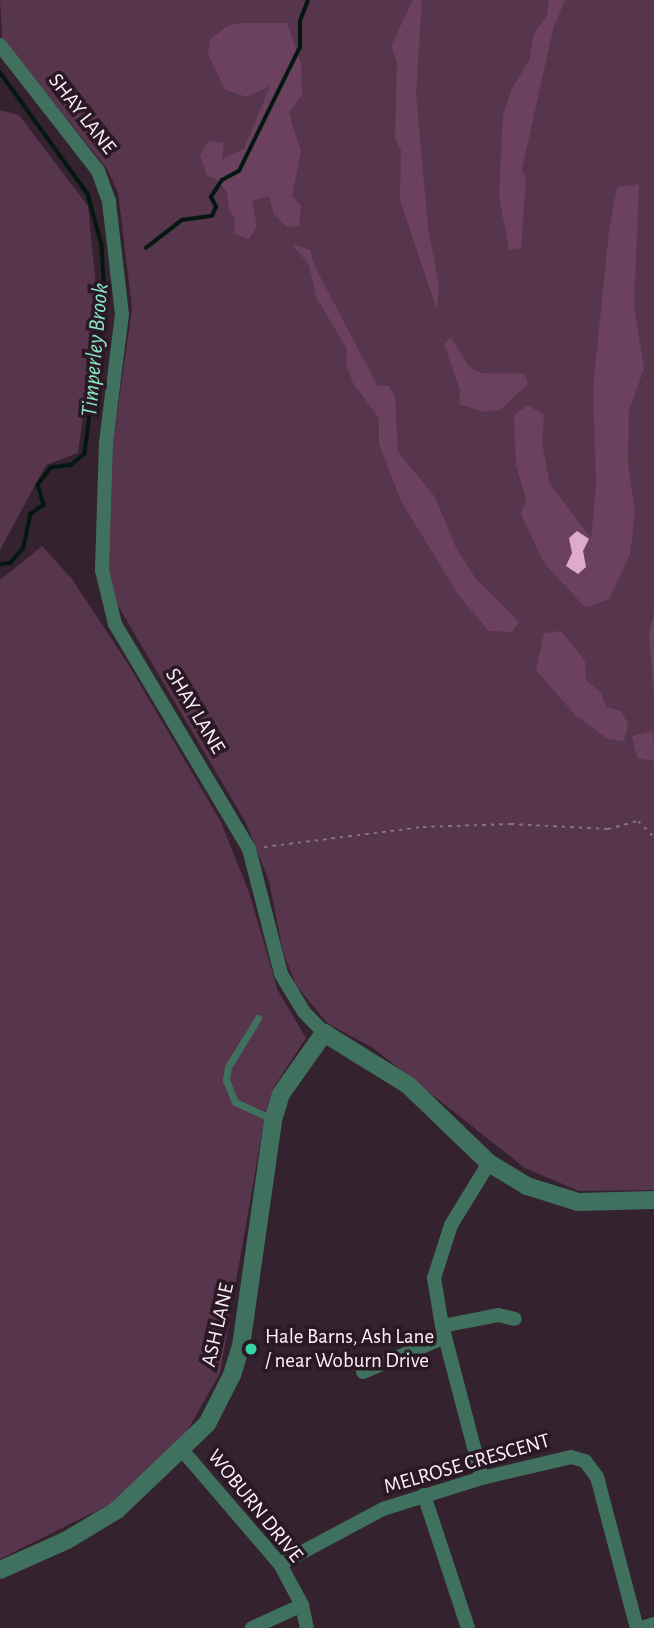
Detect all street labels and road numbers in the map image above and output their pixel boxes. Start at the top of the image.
street label: SHAY LANE [43,69,121,159]
street label: SHAY LANE [160,664,230,758]
street label: ASH LANE [196,1281,240,1369]
street label: MELROSE CRESCENT [381,1428,553,1500]
street label: WOBURN DRIVE [202,1444,308,1568]

